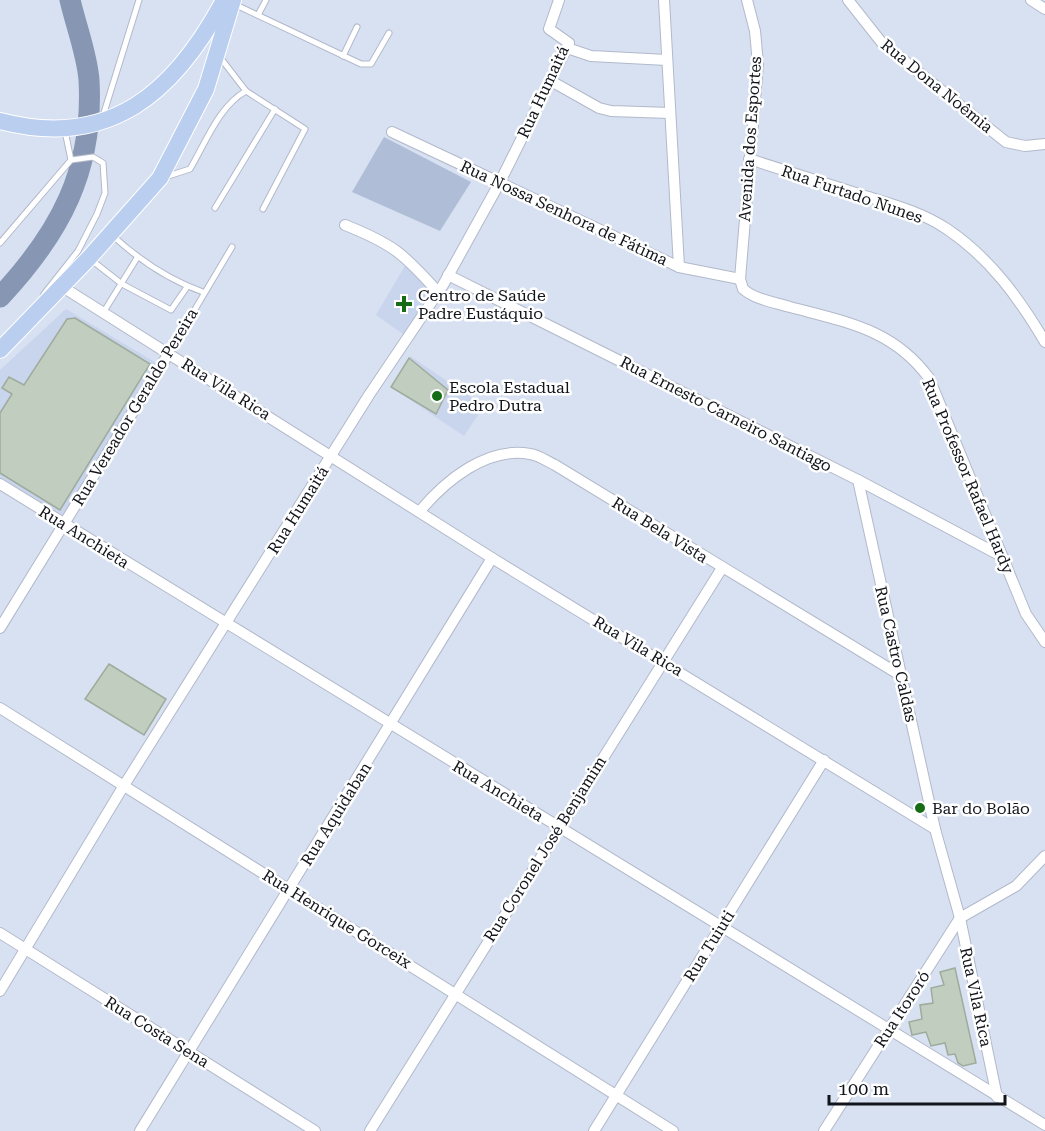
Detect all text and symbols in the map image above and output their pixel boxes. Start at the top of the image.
street label: Rua Dona Noêmia [877,35,997,137]
street label: Rua Humaitá [513,43,573,141]
street label: Avenida dos Esportes [735,55,765,222]
street label: Rua Nossa Senhora de Fátima [457,156,671,270]
street label: Rua Furtado Nunes [779,161,925,227]
place label: Centro de Saúde Padre Eustáquio [418,286,546,323]
marker: Centro de Saúde Padre Eustáquio [395,295,413,313]
street label: Rua Vereador Geraldo Pereira [68,305,202,509]
street label: Rua Ernesto Carneiro Santiago [617,352,835,476]
street label: Rua Vila Rica [178,354,274,424]
street label: Rua Professor Rafael Hardy [918,376,1018,577]
place label: Escola Estadual Pedro Dutra [449,378,570,415]
marker: Escola Estadual Pedro Dutra [430,389,444,403]
street label: Rua Humaitá [264,462,333,557]
street label: Rua Bela Vista [609,493,712,567]
street label: Rua Anchieta [35,502,133,572]
street label: Rua Castro Caldas [871,584,921,724]
street label: Rua Vila Rica [590,612,687,680]
street label: Rua Coronel José Benjamim [480,752,610,945]
street label: Rua Anchieta [449,756,547,826]
street label: Rua Aquidaban [297,759,375,869]
place label: Bar do Bolão [932,799,1030,818]
marker: Bar do Bolão [913,801,927,815]
street label: Rua Henrique Gorceix [259,865,415,973]
street label: Rua Tuiuti [680,907,738,985]
street label: Rua Vila Rica [956,945,996,1049]
street label: Rua Itororó [870,967,934,1051]
street label: Rua Costa Sena [101,992,213,1072]
scale bar [829,1068,1004,1106]
text: 100 m [838,1078,889,1099]

